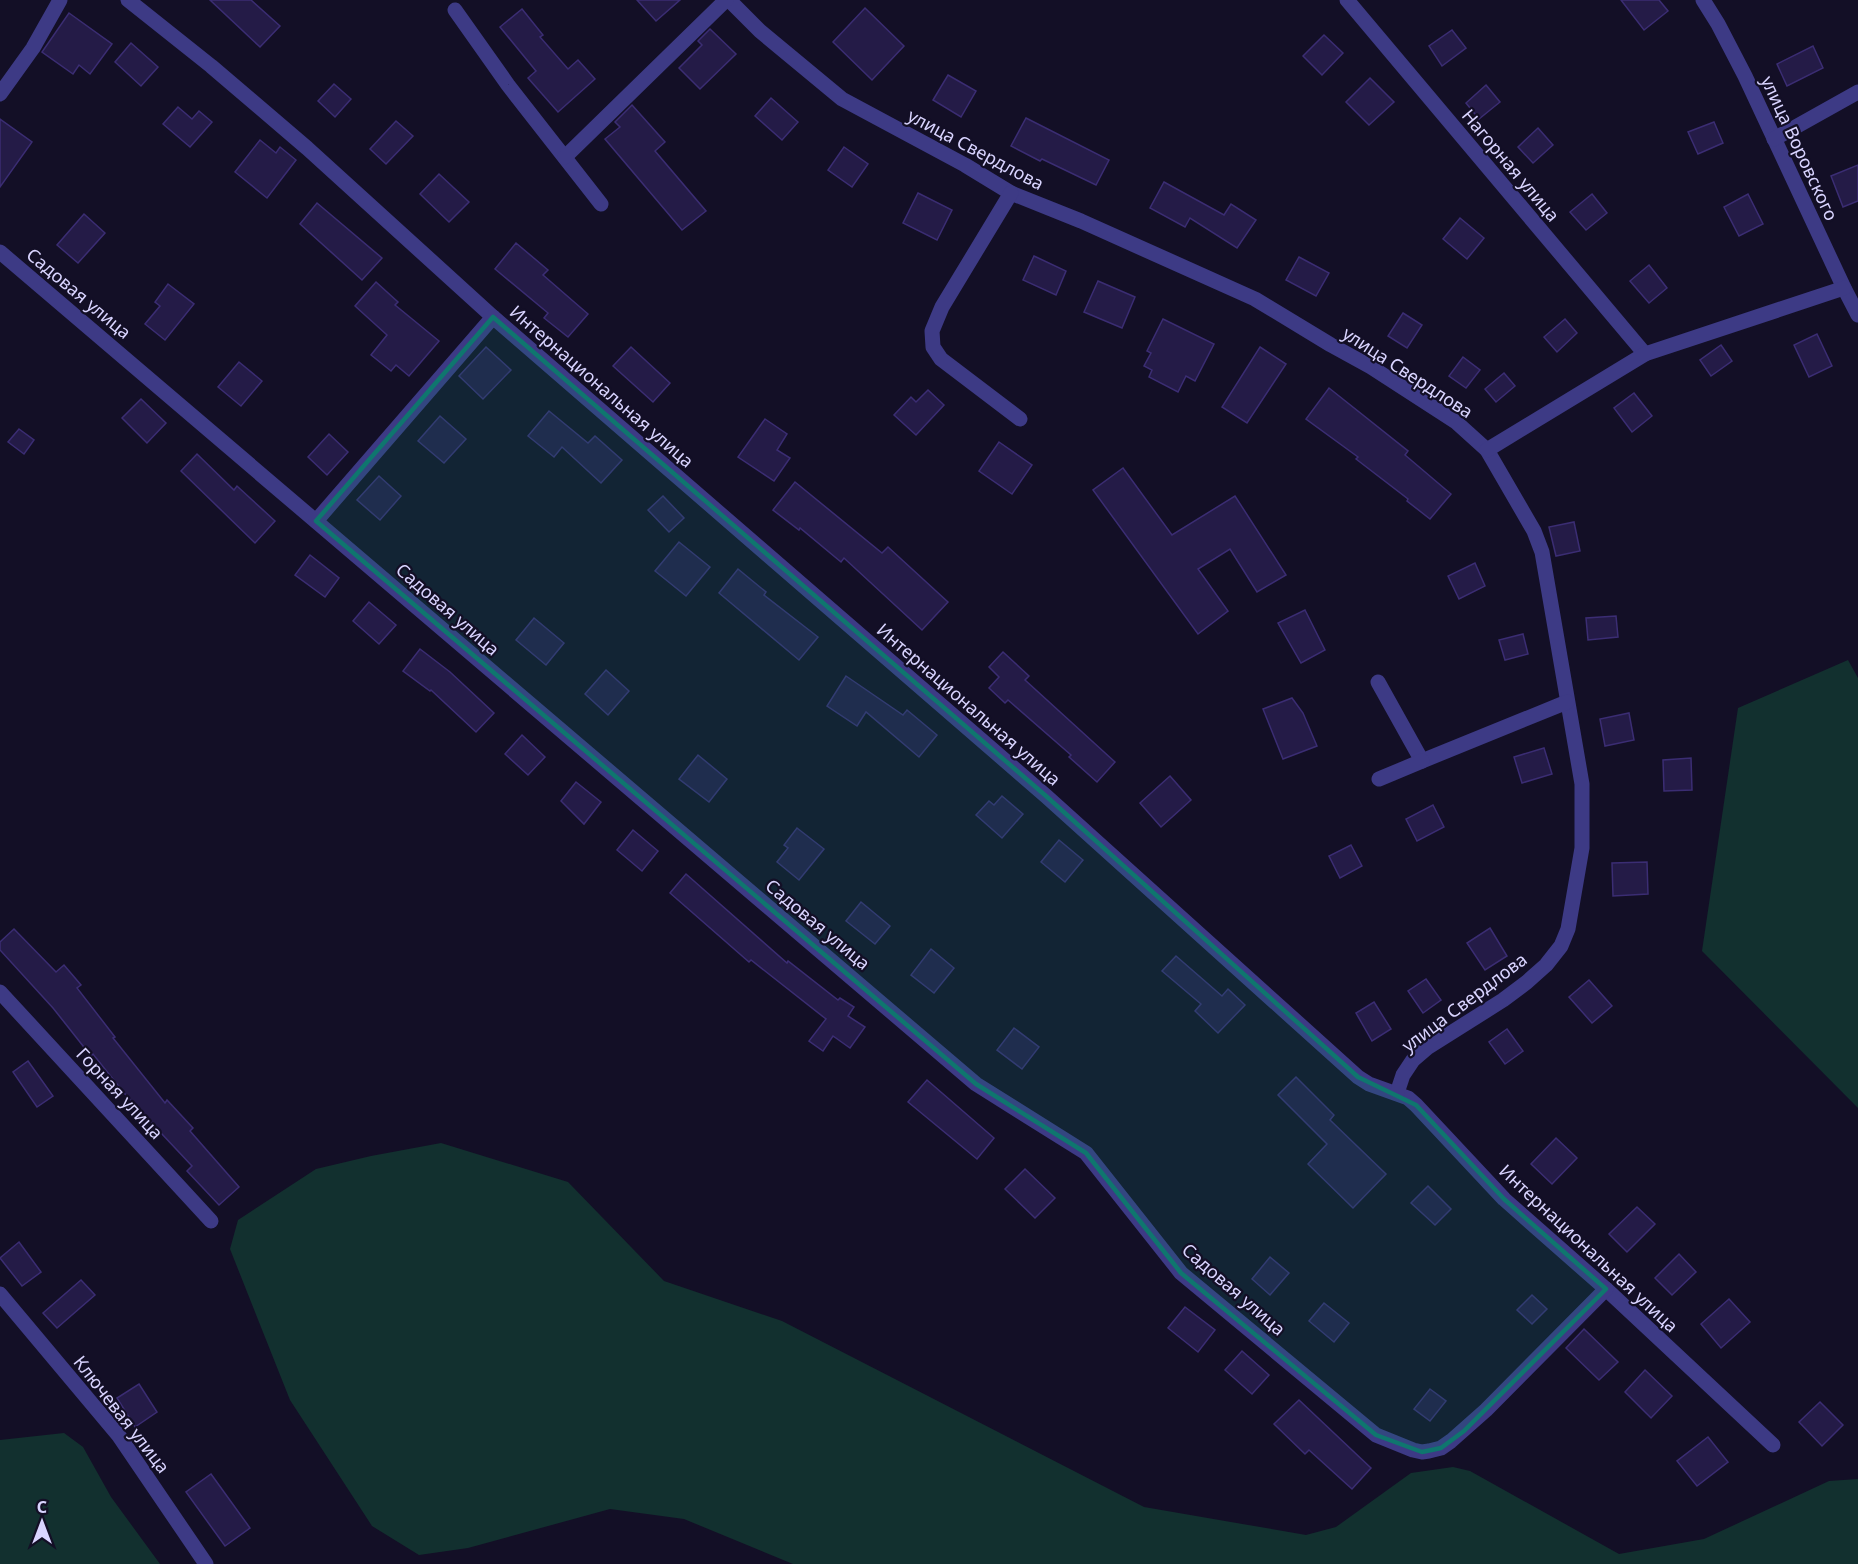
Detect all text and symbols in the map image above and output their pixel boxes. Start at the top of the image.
street label: улица Воровского [1756,72,1844,224]
street label: улица Свердлова [904,103,1048,195]
street label: Нагорная улица [1457,104,1565,226]
street label: Садовая улица [22,242,136,344]
street label: Интернациональная улица [505,299,699,473]
street label: улица Свердлова [1338,321,1478,423]
street label: Садовая улица [391,557,505,661]
street label: Интернациональная улица [872,617,1066,791]
street label: Садовая улица [761,873,875,975]
street label: улица Свердлова [1397,947,1531,1057]
street label: Горная улица [71,1042,169,1144]
street label: Интернациональная улица [1494,1159,1684,1337]
street label: Садовая улица [1177,1237,1291,1341]
street label: Ключевая улица [69,1350,175,1478]
north arrow [12,1492,72,1552]
text: С [37,1496,47,1518]

